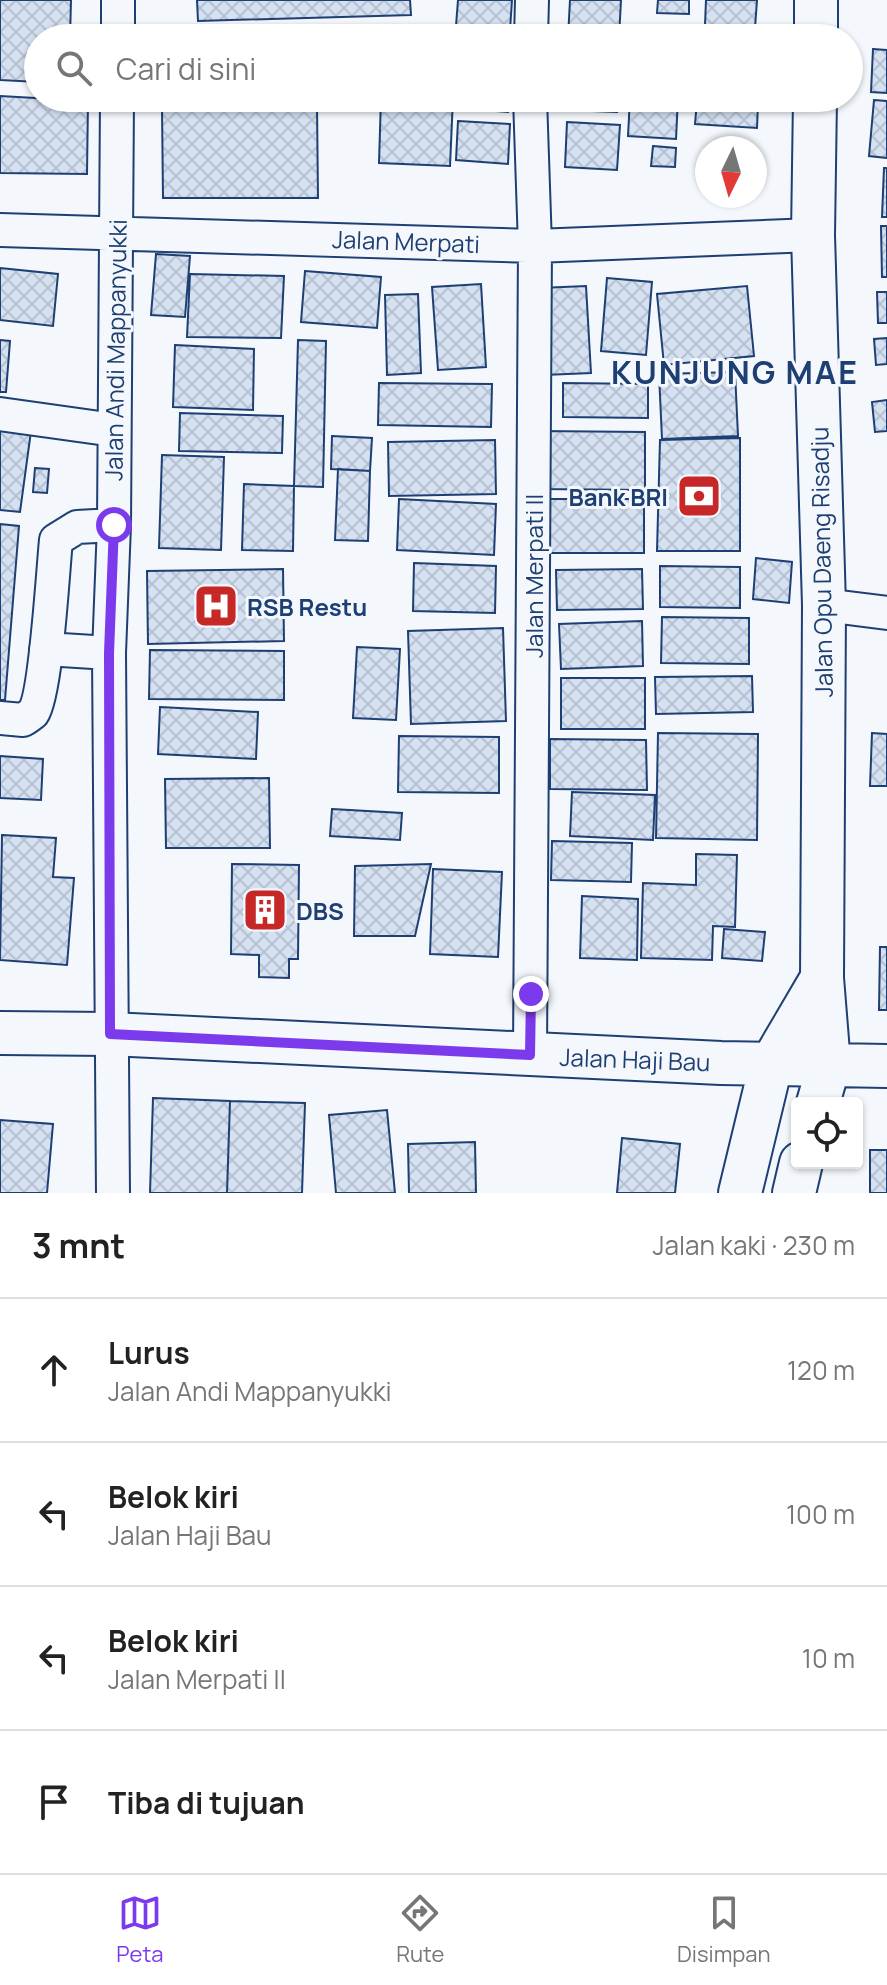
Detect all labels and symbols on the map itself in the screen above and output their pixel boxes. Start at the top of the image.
north arrow [695,136,767,208]
street label: Jalan Andi Mappanyukki [96,219,134,481]
street label: Jalan Merpati [331,222,481,260]
district label: KUNJUNG MAE [611,350,859,394]
street label: Jalan Opu Daeng Risadju [802,426,840,698]
bank icon: Bank BRI [675,472,723,520]
place label: Bank BRI [569,480,668,513]
street label: Jalan Merpati II [517,494,550,658]
route start [96,507,132,543]
hospital icon: RSB Restu [192,582,240,630]
place label: RSB Restu [247,590,367,623]
building icon: DBS [241,886,289,934]
place label: DBS [296,894,344,927]
route end [513,976,549,1012]
street label: Jalan Haji Bau [559,1040,711,1078]

